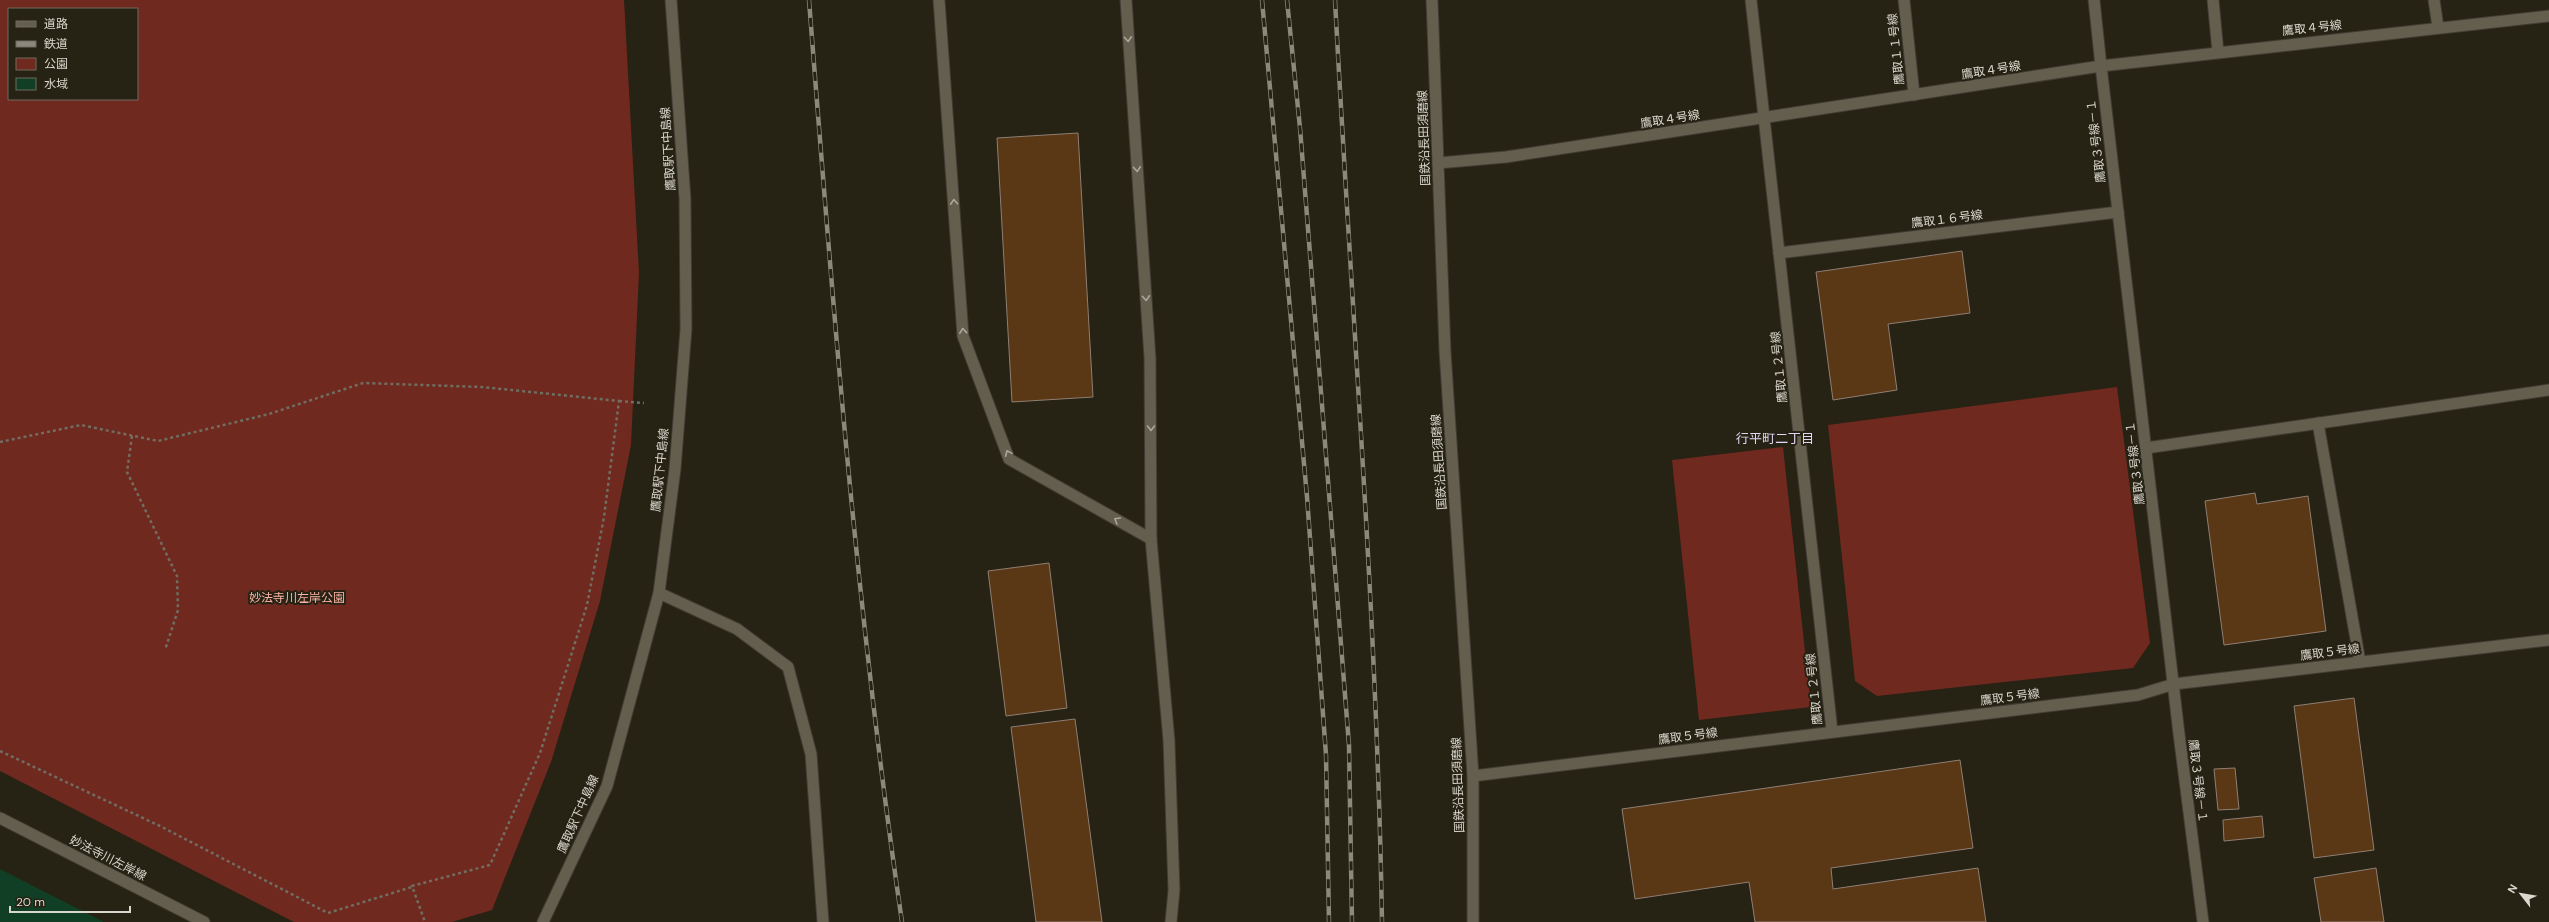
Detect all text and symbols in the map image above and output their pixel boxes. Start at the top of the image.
legend [8,8,138,100]
street label: 鷹取１１号線 [1884,12,1908,86]
text: 道路 [44,16,68,32]
street label: 鷹取４号線 [2281,17,2343,39]
text: 鉄道 [44,36,68,52]
one-way arrow [1124,36,1133,42]
text: 公園 [44,56,68,72]
street label: 鷹取４号線 [1960,57,2022,83]
text: 水域 [44,76,68,92]
street label: 国鉄沿長田須磨線 [1414,90,1434,186]
street label: 鷹取３号線－１ [2083,98,2109,184]
street label: 鷹取４号線 [1639,106,1701,132]
street label: 鷹取駅下中島線 [657,107,679,191]
one-way arrow [1132,166,1141,172]
one-way arrow [949,199,958,205]
street label: 鷹取１６号線 [1910,207,1984,231]
one-way arrow [1142,295,1151,301]
one-way arrow [959,328,968,334]
street label: 鷹取１２号線 [1767,330,1791,404]
street label: 国鉄沿長田須磨線 [1428,414,1450,510]
street label: 鷹取３号線－１ [2122,420,2148,506]
one-way arrow [1147,425,1155,431]
street label: 鷹取駅下中島線 [648,427,672,513]
district label: 行平町二丁目 [1736,430,1814,447]
one-way arrow [1004,450,1012,457]
one-way arrow [1114,517,1121,525]
park label: 妙法寺川左岸公園 [249,590,345,606]
street label: 鷹取５号線 [2299,640,2361,664]
street label: 鷹取１２号線 [1802,652,1826,726]
street label: 鷹取５号線 [1979,685,2041,709]
street label: 鷹取５号線 [1657,724,1719,748]
street label: 国鉄沿長田須磨線 [1448,737,1468,833]
street label: 鷹取３号線－１ [2185,738,2211,824]
street label: 鷹取駅下中島線 [554,772,602,856]
street label: 妙法寺川左岸線 [67,832,149,884]
north arrow [2501,874,2541,914]
text: N [2504,882,2520,896]
scale bar [10,888,130,914]
text: 20 m [16,894,45,910]

